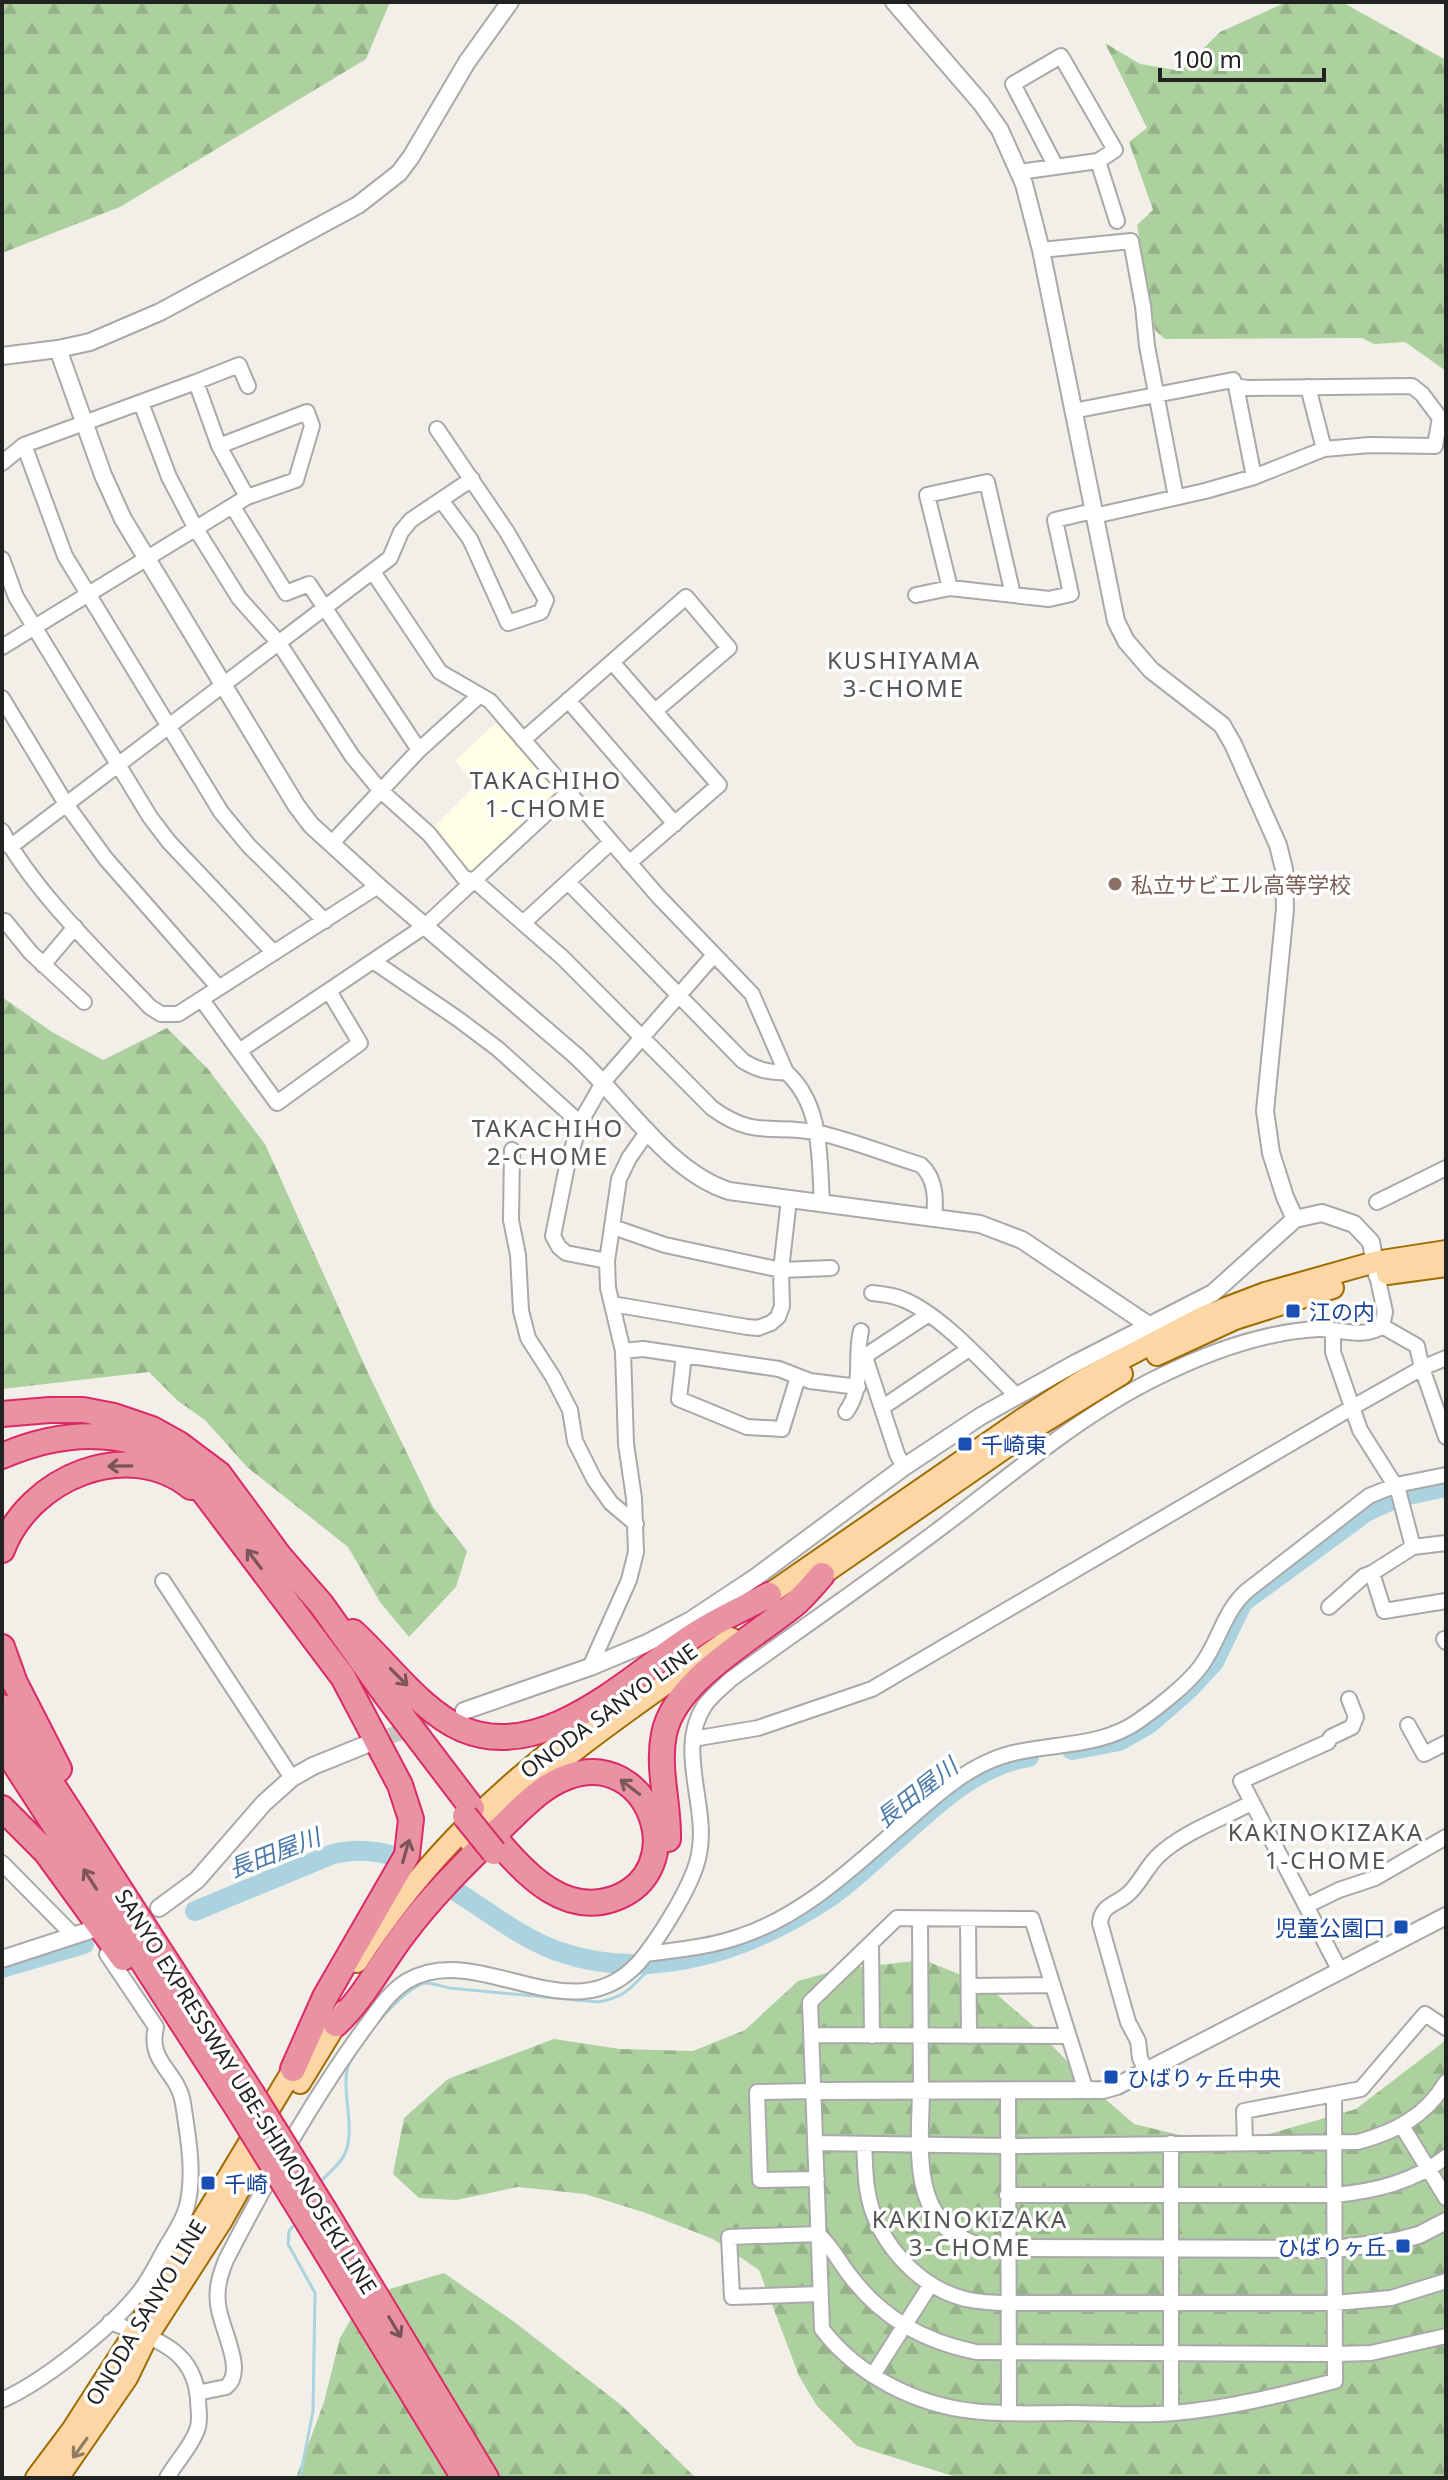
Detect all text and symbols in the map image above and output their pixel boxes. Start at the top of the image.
scale bar [1160,32,1324,82]
text: 100 m [1172,42,1242,75]
district label: KUSHIYAMA 3-CHOME [827,643,981,704]
district label: TAKACHIHO 1-CHOME [470,763,622,824]
place label: 私立サビエル高等学校 [1131,869,1351,899]
marker: 私立サビエル高等学校 [1106,875,1124,893]
district label: TAKACHIHO 2-CHOME [472,1111,624,1172]
place label: 江の内 [1309,1296,1375,1326]
marker: 江の内 [1284,1302,1302,1320]
place label: 千崎東 [981,1429,1047,1459]
marker: 千崎東 [956,1435,974,1453]
one-way arrow [107,1458,134,1473]
one-way arrow [245,1549,262,1571]
street label: ONODA SANYO LINE [513,1635,703,1785]
one-way arrow [389,1667,408,1686]
water label: 長田屋川 [868,1748,966,1835]
one-way arrow [620,1779,641,1796]
district label: KAKINOKIZAKA 1-CHOME [1228,1815,1424,1876]
water label: 長田屋川 [223,1818,328,1885]
one-way arrow [399,1839,414,1865]
one-way arrow [82,1868,98,1891]
street label: SANYO EXPRESSWAY UBE-SHIMONOSEKI LINE [109,1883,385,2299]
place label: 児童公園口 [1275,1912,1385,1942]
marker: 児童公園口 [1392,1918,1410,1936]
place label: ひばりヶ丘中央 [1127,2062,1281,2092]
marker: ひばりヶ丘中央 [1102,2068,1120,2086]
place label: 千崎 [224,2168,268,2198]
marker: 千崎 [199,2174,217,2192]
district label: KAKINOKIZAKA 3-CHOME [872,2202,1068,2263]
street label: ONODA SANYO LINE [77,2213,213,2411]
place label: ひばりヶ丘 [1277,2231,1387,2261]
marker: ひばりヶ丘 [1394,2237,1412,2255]
one-way arrow [387,2315,403,2338]
one-way arrow [72,2437,89,2458]

